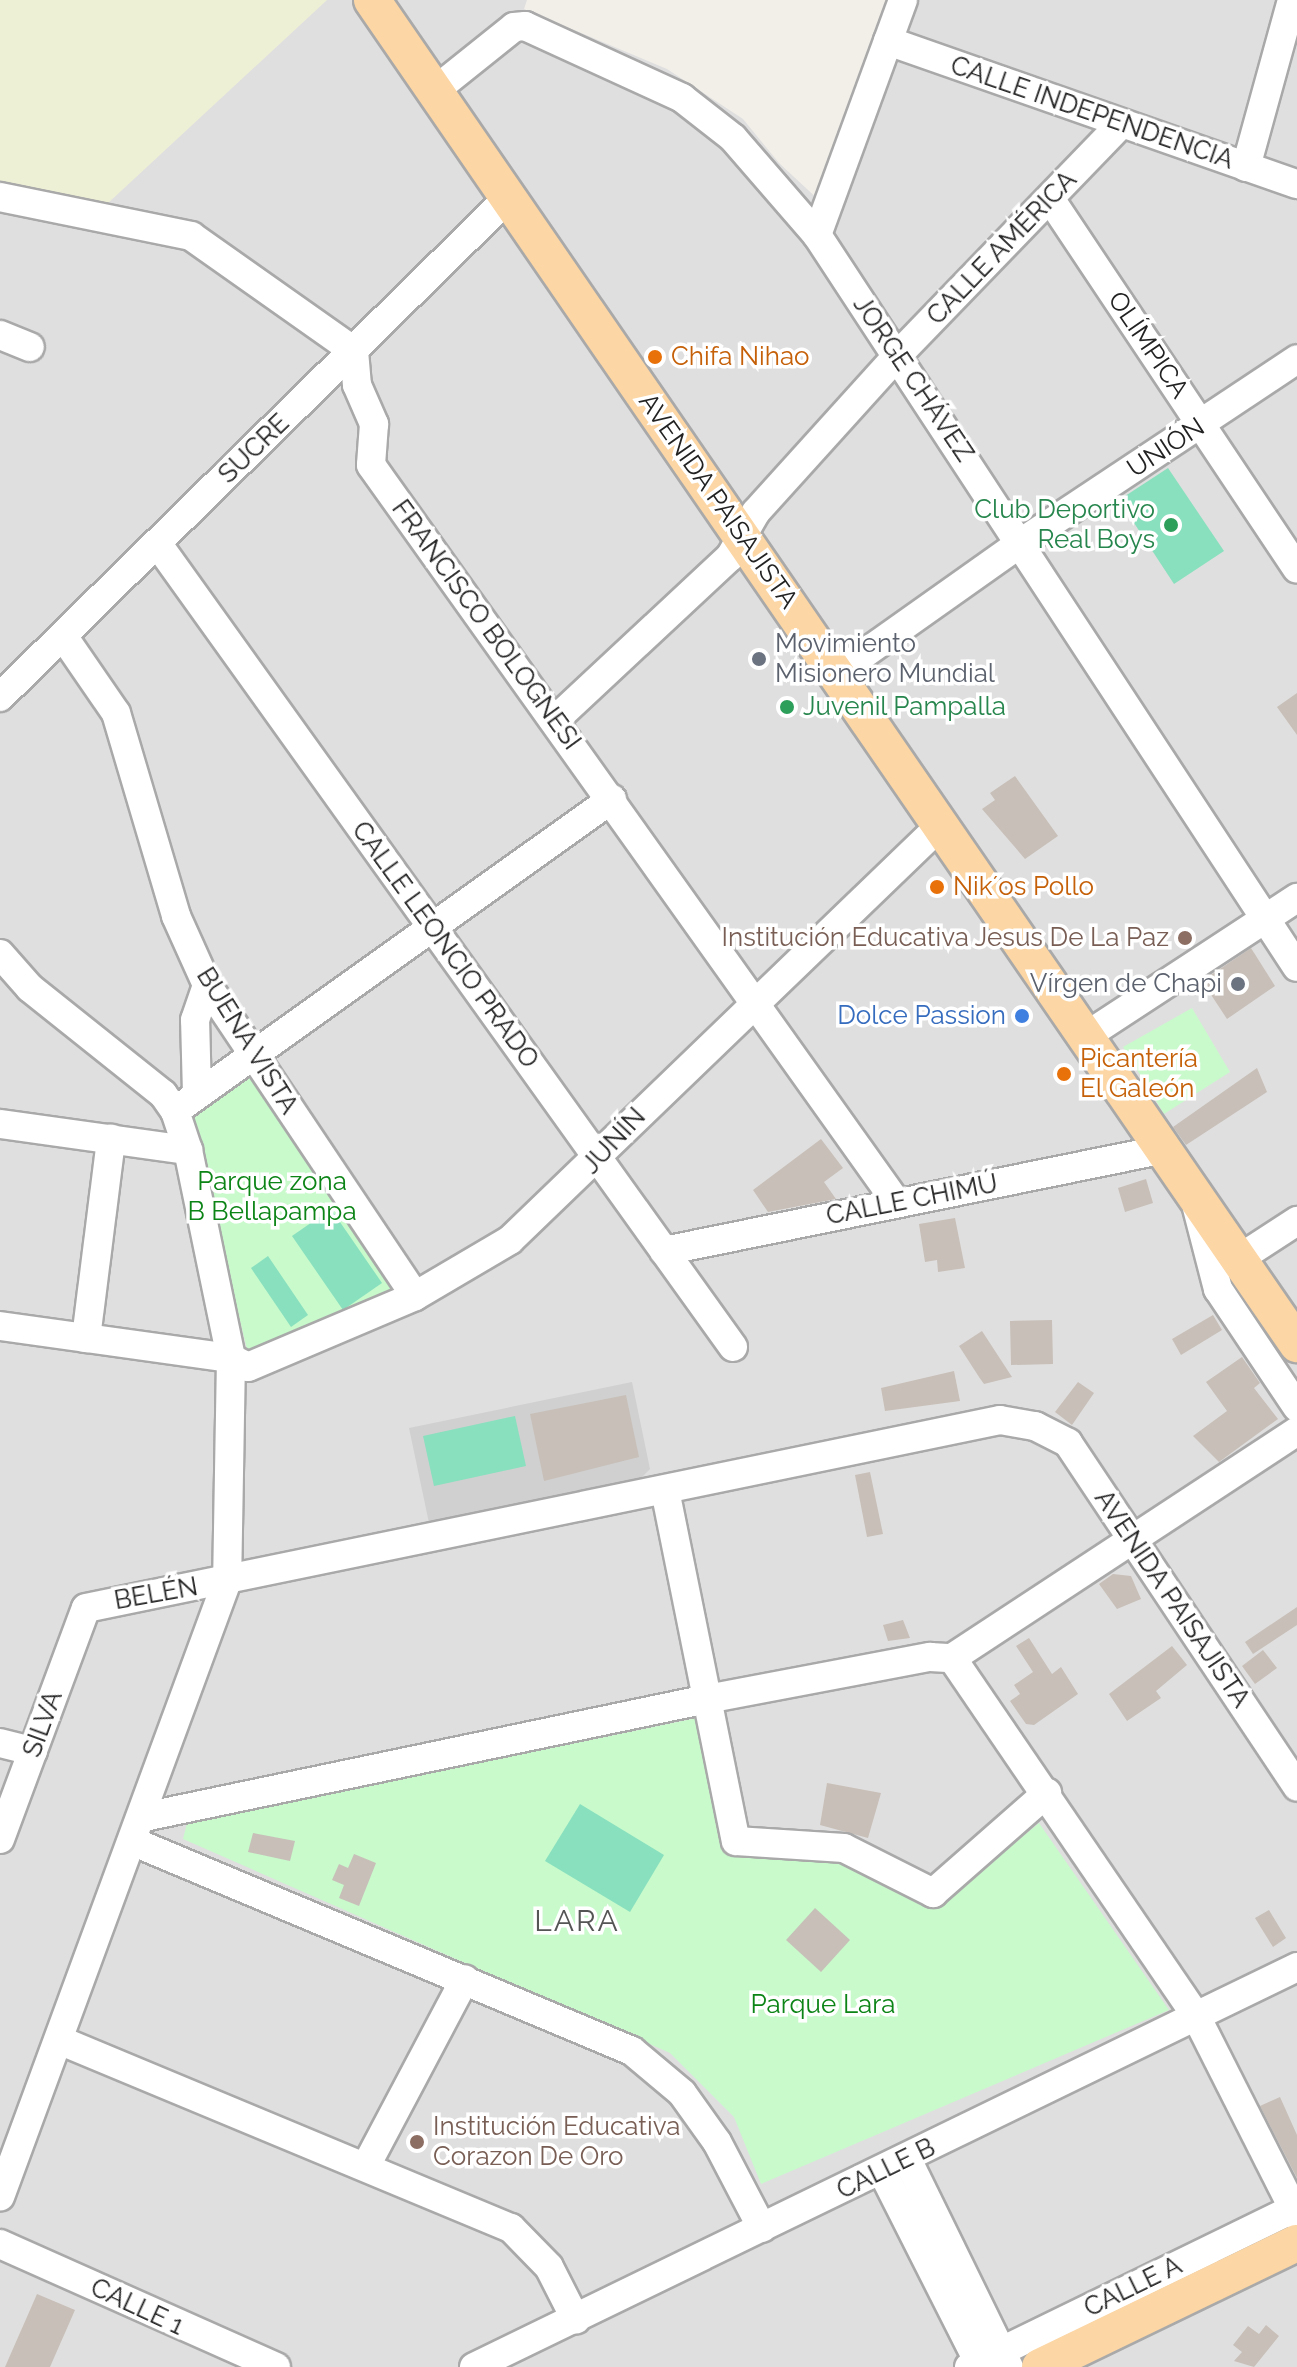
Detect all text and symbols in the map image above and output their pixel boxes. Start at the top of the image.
street label: CALLE INDEPENDENCIA [946,50,1238,176]
street label: CALLE AMÉRICA [920,164,1084,332]
street label: OLÍMPICA [1101,286,1195,404]
street label: JORGE CHÁVEZ [846,290,980,468]
place label: Chifa Nihao [671,341,810,373]
marker: Chifa Nihao [646,348,664,366]
street label: AVENIDA PAISAJISTA [632,387,804,615]
street label: SUCRE [212,408,296,490]
street label: UNIÓN [1122,412,1210,484]
street label: FRANCISCO BOLOGNESI [385,494,587,756]
place label: Club Deportivo Real Boys [974,494,1155,556]
marker: Club Deportivo Real Boys [1162,516,1180,534]
place label: Movimiento Misionero Mundial [775,628,995,690]
marker: Movimiento Misionero Mundial [750,650,768,668]
place label: Juvenil Pampalla [803,691,1007,723]
marker: Juvenil Pampalla [778,698,796,716]
street label: CALLE LEONCIO PRADO [345,816,545,1074]
place label: Nik´os Pollo [953,871,1094,903]
marker: Nik´os Pollo [928,878,946,896]
place label: Institución Educativa Jesus De La Paz [721,922,1169,954]
marker: Institución Educativa Jesus De La Paz [1176,929,1194,947]
street label: BUENA VISTA [189,961,305,1121]
place label: Vírgen de Chapi [1030,968,1222,1000]
marker: Vírgen de Chapi [1229,975,1247,993]
place label: Dolce Passion [837,1000,1006,1032]
marker: Dolce Passion [1013,1007,1031,1025]
place label: Picantería El Galeón [1080,1043,1198,1104]
marker: Picantería El Galeón [1055,1065,1073,1083]
street label: JUNÍN [576,1102,652,1180]
park label: Parque zona B Bellapampa [187,1166,357,1228]
street label: CALLE CHIMÚ [824,1168,1000,1232]
street label: AVENIDA PAISAJISTA [1087,1484,1257,1714]
street label: BELÉN [112,1571,200,1617]
street label: SILVA [17,1687,69,1761]
district label: LARA [534,1903,620,1939]
park label: Parque Lara [751,1989,895,2021]
place label: Institución Educativa Corazon De Oro [433,2111,680,2172]
street label: CALLE B [832,2132,940,2206]
marker: Institución Educativa Corazon De Oro [408,2133,426,2151]
street label: CALLE A [1079,2250,1187,2324]
street label: CALLE 1 [86,2272,188,2342]

